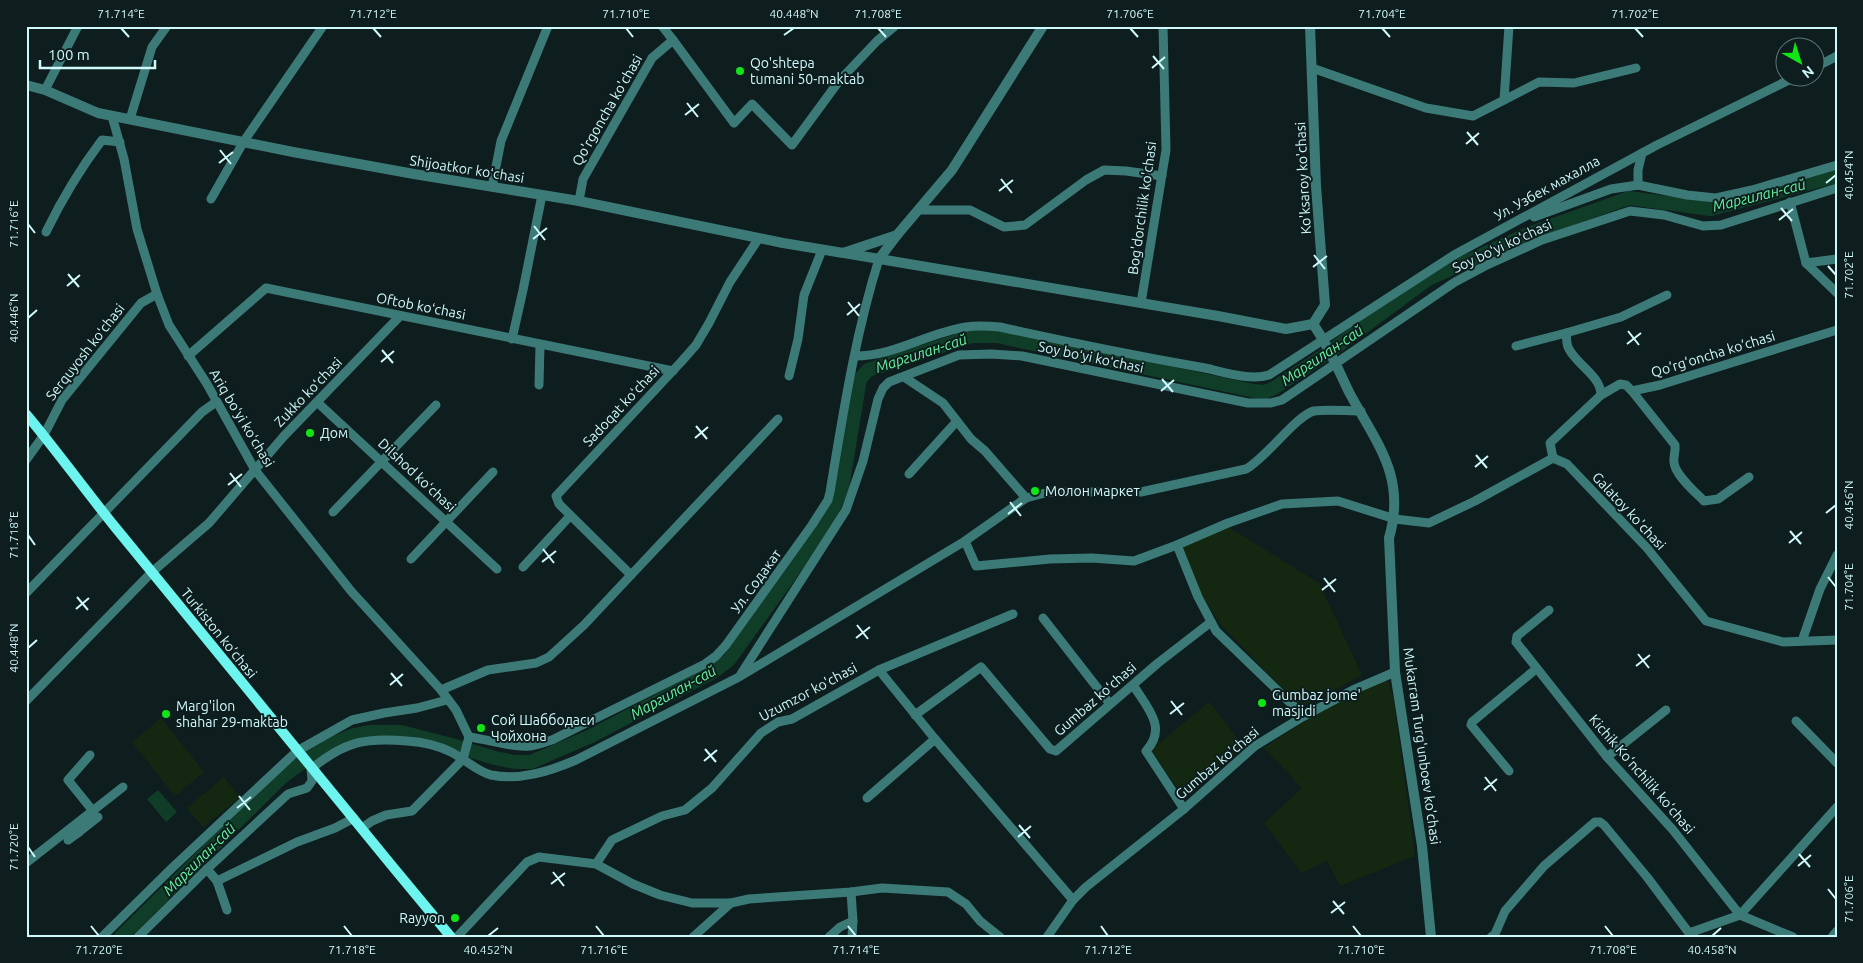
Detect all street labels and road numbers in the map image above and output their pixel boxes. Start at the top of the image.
street label: Qo'rgoncha ko'chasi [569,52,645,168]
street label: Ko'ksaroy ko'chasi [1292,121,1314,235]
street label: Bog'dorchilik ko'chasi [1125,140,1159,276]
street label: Shijoatkor koʻchasi [409,152,525,186]
street label: Ул. Узбек махалла [1491,152,1603,224]
street label: Soy boʻyi koʻchasi [1450,216,1554,276]
street label: Oftob koʻchasi [375,290,467,322]
street label: Serquyosh koʻchasi [42,301,128,403]
street label: Qo‘rg‘oncha ko‘chasi [1649,328,1777,380]
street label: Soy boʻyi koʻchasi [1037,338,1145,376]
street label: Zukko koʻchasi [271,354,345,430]
street label: Sadoqat koʻchasi [580,362,662,450]
street label: Ariq boʻyi koʻchasi [206,366,278,470]
street label: Dilshod koʻchasi [375,435,459,515]
street label: Galatoy ko'chasi [1589,469,1669,553]
street label: Ул. Содакат [728,546,784,616]
street label: Turkiston ko’chasi [178,585,260,681]
street label: Mukarram Turg'unboev ko'chasi [1400,646,1444,846]
street label: Gumbaz koʻchasi [1051,659,1139,739]
street label: Uzumzor ko'chasi [756,660,860,724]
street label: Kichik Ko‘nchilik ko‘chasi [1586,711,1698,837]
street label: Gumbaz ko'chasi [1172,724,1262,802]

